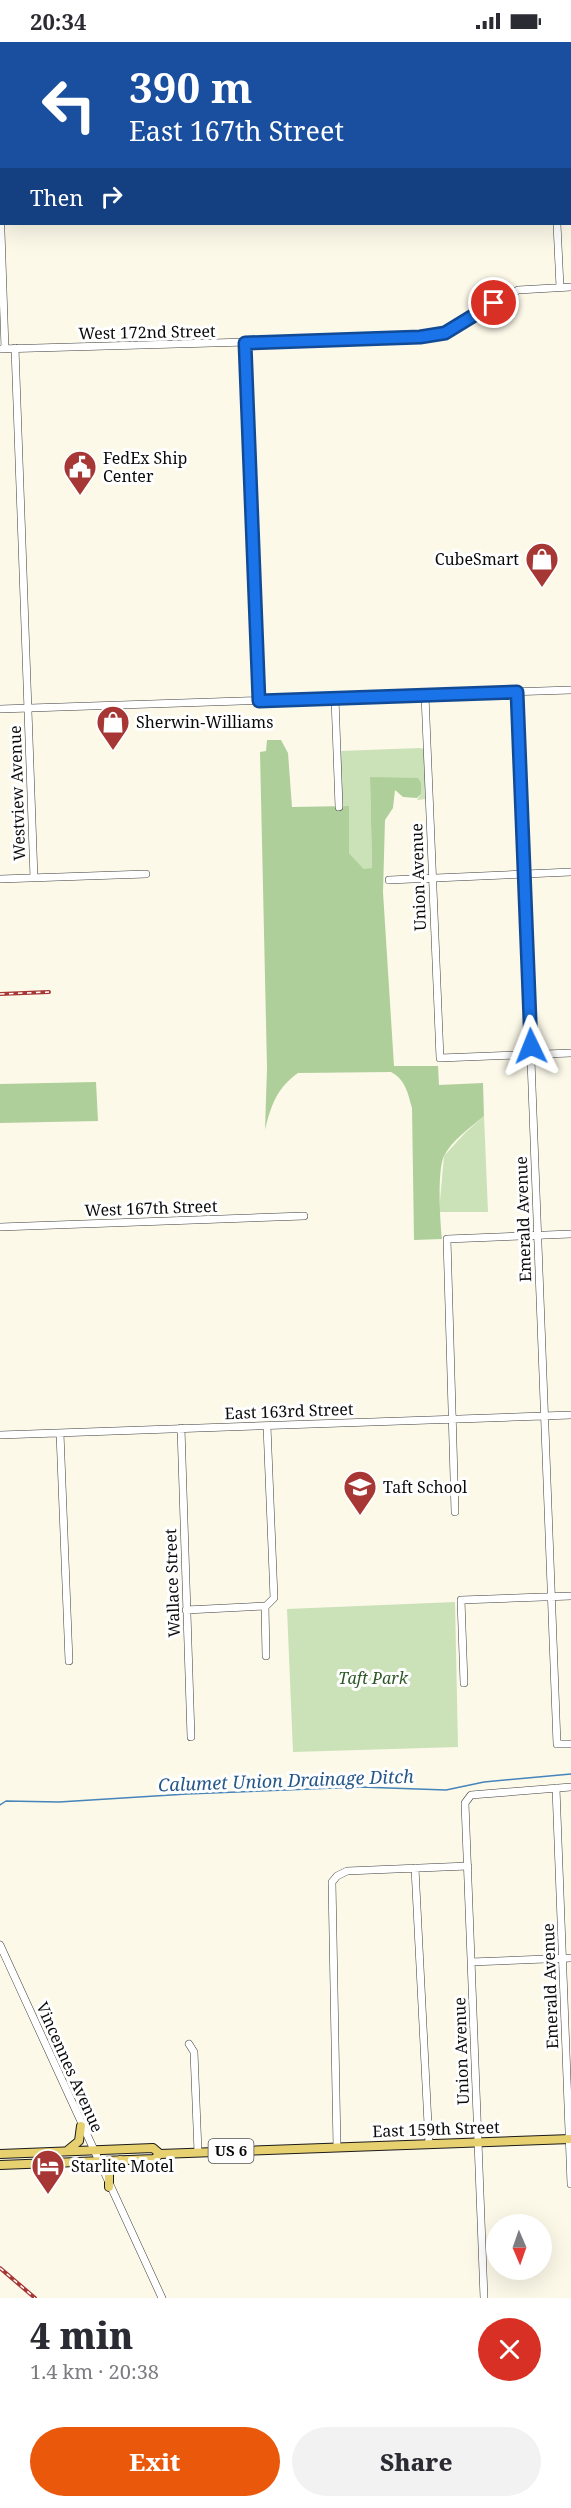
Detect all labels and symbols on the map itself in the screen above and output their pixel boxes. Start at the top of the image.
pin [468,277,519,328]
street label: West 172nd Street [78,320,216,344]
place label: FedEx Ship Center [103,447,187,487]
public building icon: FedEx Ship Center [62,449,98,496]
shop icon: CubeSmart [524,541,560,588]
place label: CubeSmart [435,548,519,570]
shop icon: Sherwin-Williams [95,704,131,751]
place label: Sherwin-Williams [136,711,273,733]
street label: Westview Avenue [4,725,30,861]
street label: Union Avenue [405,823,431,931]
position arrow [499,1014,563,1078]
street label: Emerald Avenue [510,1156,536,1282]
street label: West 167th Street [84,1195,218,1221]
street label: East 163rd Street [224,1398,354,1424]
school or university icon: Taft School [342,1469,378,1516]
place label: Taft School [383,1476,467,1498]
street label: Wallace Street [159,1528,185,1638]
park label: Taft Park [338,1667,409,1689]
water label: Calumet Union Drainage Ditch [158,1764,414,1796]
street label: Emerald Avenue [537,1923,563,2049]
street label: Union Avenue [448,1997,474,2105]
street label: Vincennes Avenue [31,1998,109,2136]
street label: East 159th Street [372,2116,500,2142]
road number: US 6 [208,2139,254,2163]
hotel icon: Starlite Motel [30,2148,66,2195]
place label: Starlite Motel [71,2155,174,2177]
north arrow [486,2214,552,2280]

